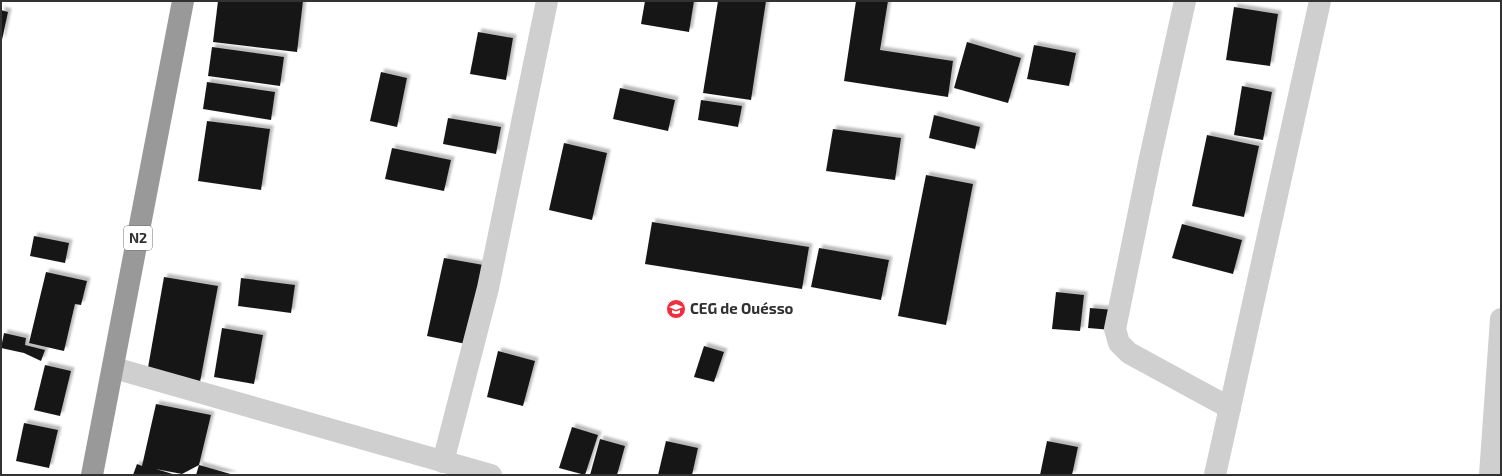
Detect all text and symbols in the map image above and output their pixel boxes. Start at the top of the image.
road number: N2 [124,226,152,250]
school or university icon: CEG de Ouésso [665,298,687,320]
place label: CEG de Ouésso [690,299,794,317]

